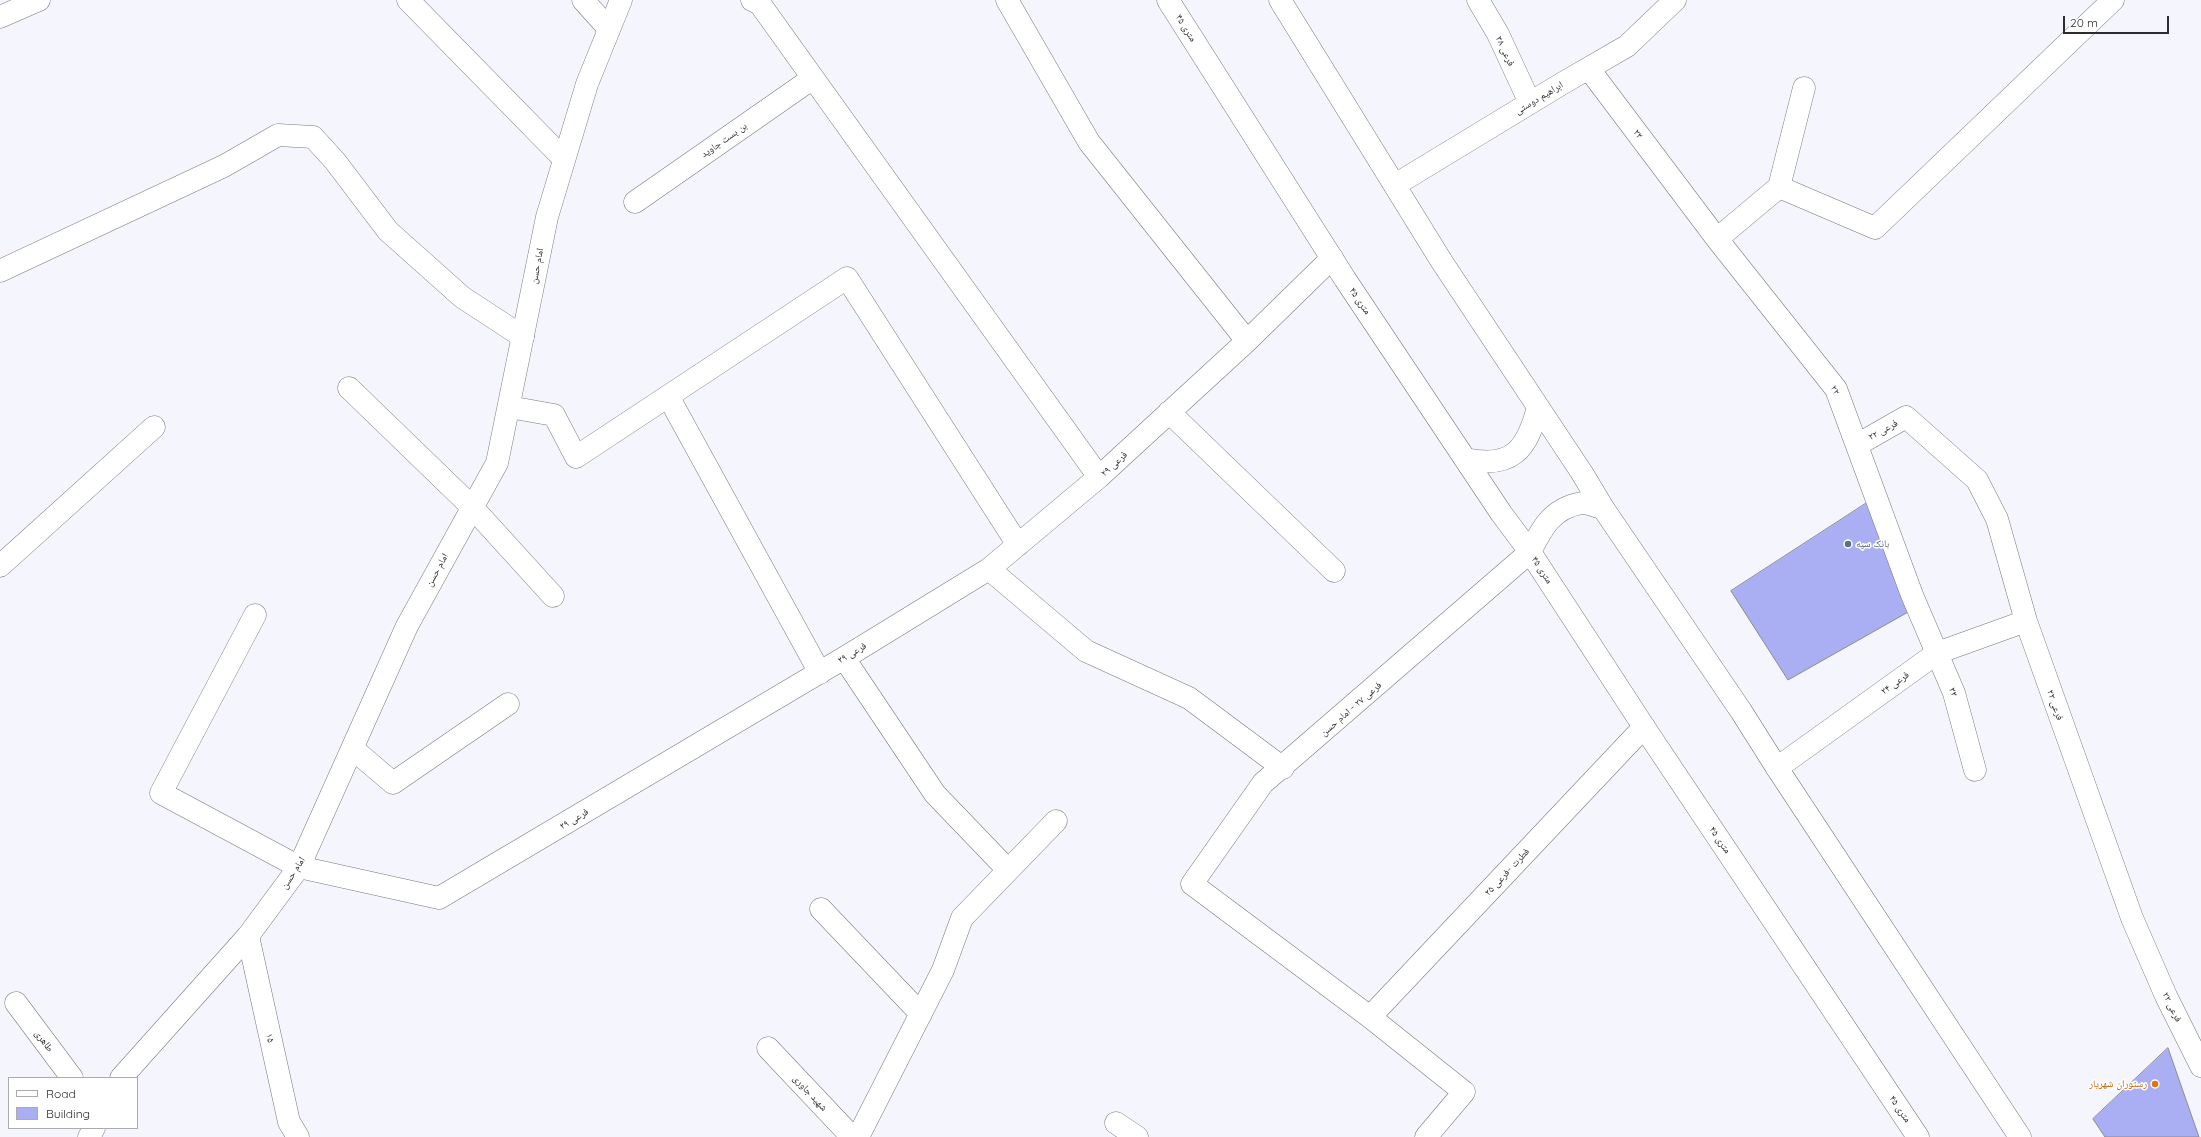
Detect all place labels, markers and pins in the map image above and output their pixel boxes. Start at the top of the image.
place label: بانک سپه [1856,538,1889,550]
marker: بانک سپه [1843,539,1853,549]
place label: رستوران شهریار [2089,1078,2147,1090]
marker: رستوران شهریار [2150,1079,2160,1089]

